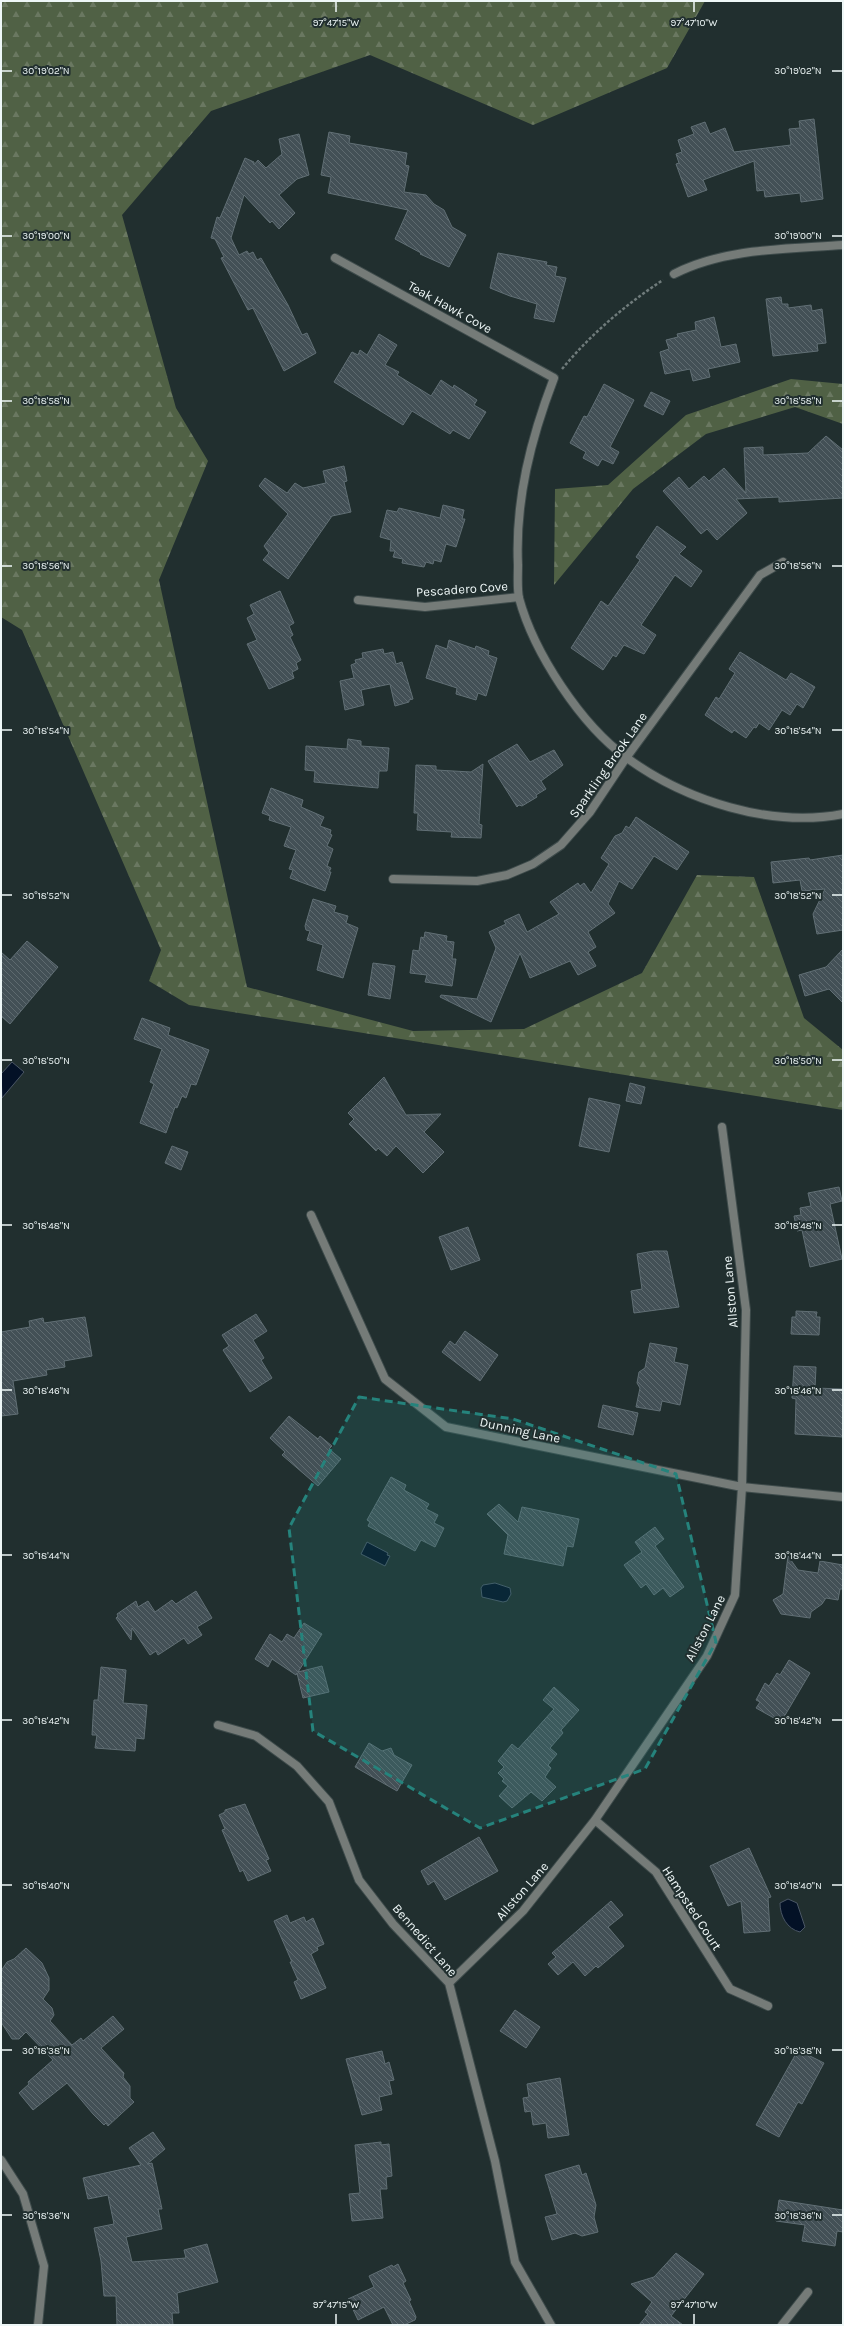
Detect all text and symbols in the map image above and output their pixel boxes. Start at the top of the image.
text: 97°47'15"W [313,17,359,29]
text: 97°47'10"W [671,17,717,29]
text: 30°19'02"N [22,65,70,77]
text: 30°19'02"N [774,65,822,77]
text: 30°19'00"N [22,230,70,242]
text: 30°19'00"N [774,230,822,242]
street label: Teak Hawk Cove [405,278,495,336]
text: 30°18'58"N [22,395,70,407]
text: 30°18'58"N [774,395,822,407]
text: 30°18'56"N [22,560,70,572]
text: 30°18'56"N [774,560,822,572]
street label: Pescadero Cove [416,578,509,600]
street label: Sparkling Brook Lane [566,709,650,821]
text: 30°18'54"N [22,725,70,737]
text: 30°18'54"N [774,725,822,737]
text: 30°18'52"N [22,890,70,902]
text: 30°18'52"N [774,890,822,902]
text: 30°18'50"N [22,1055,70,1067]
text: 30°18'50"N [774,1055,822,1067]
text: 30°18'48"N [22,1220,70,1232]
text: 30°18'48"N [774,1220,822,1232]
street label: Allston Lane [719,1255,741,1329]
text: 30°18'46"N [22,1385,70,1397]
text: 30°18'46"N [774,1385,822,1397]
street label: Dunning Lane [478,1414,562,1446]
text: 30°18'44"N [22,1550,70,1562]
text: 30°18'44"N [774,1550,822,1562]
street label: Allston Lane [682,1592,728,1664]
text: 30°18'42"N [22,1715,70,1727]
text: 30°18'42"N [774,1715,822,1727]
street label: Allston Lane [493,1859,552,1923]
street label: Hampsted Court [659,1863,725,1953]
text: 30°18'40"N [22,1880,70,1892]
text: 30°18'40"N [774,1880,822,1892]
street label: Bennedict Lane [389,1901,461,1980]
text: 30°18'38"N [22,2045,70,2057]
text: 30°18'38"N [774,2045,822,2057]
text: 30°18'36"N [22,2210,70,2222]
text: 30°18'36"N [774,2210,822,2222]
text: 97°47'15"W [313,2299,359,2311]
text: 97°47'10"W [671,2299,717,2311]

